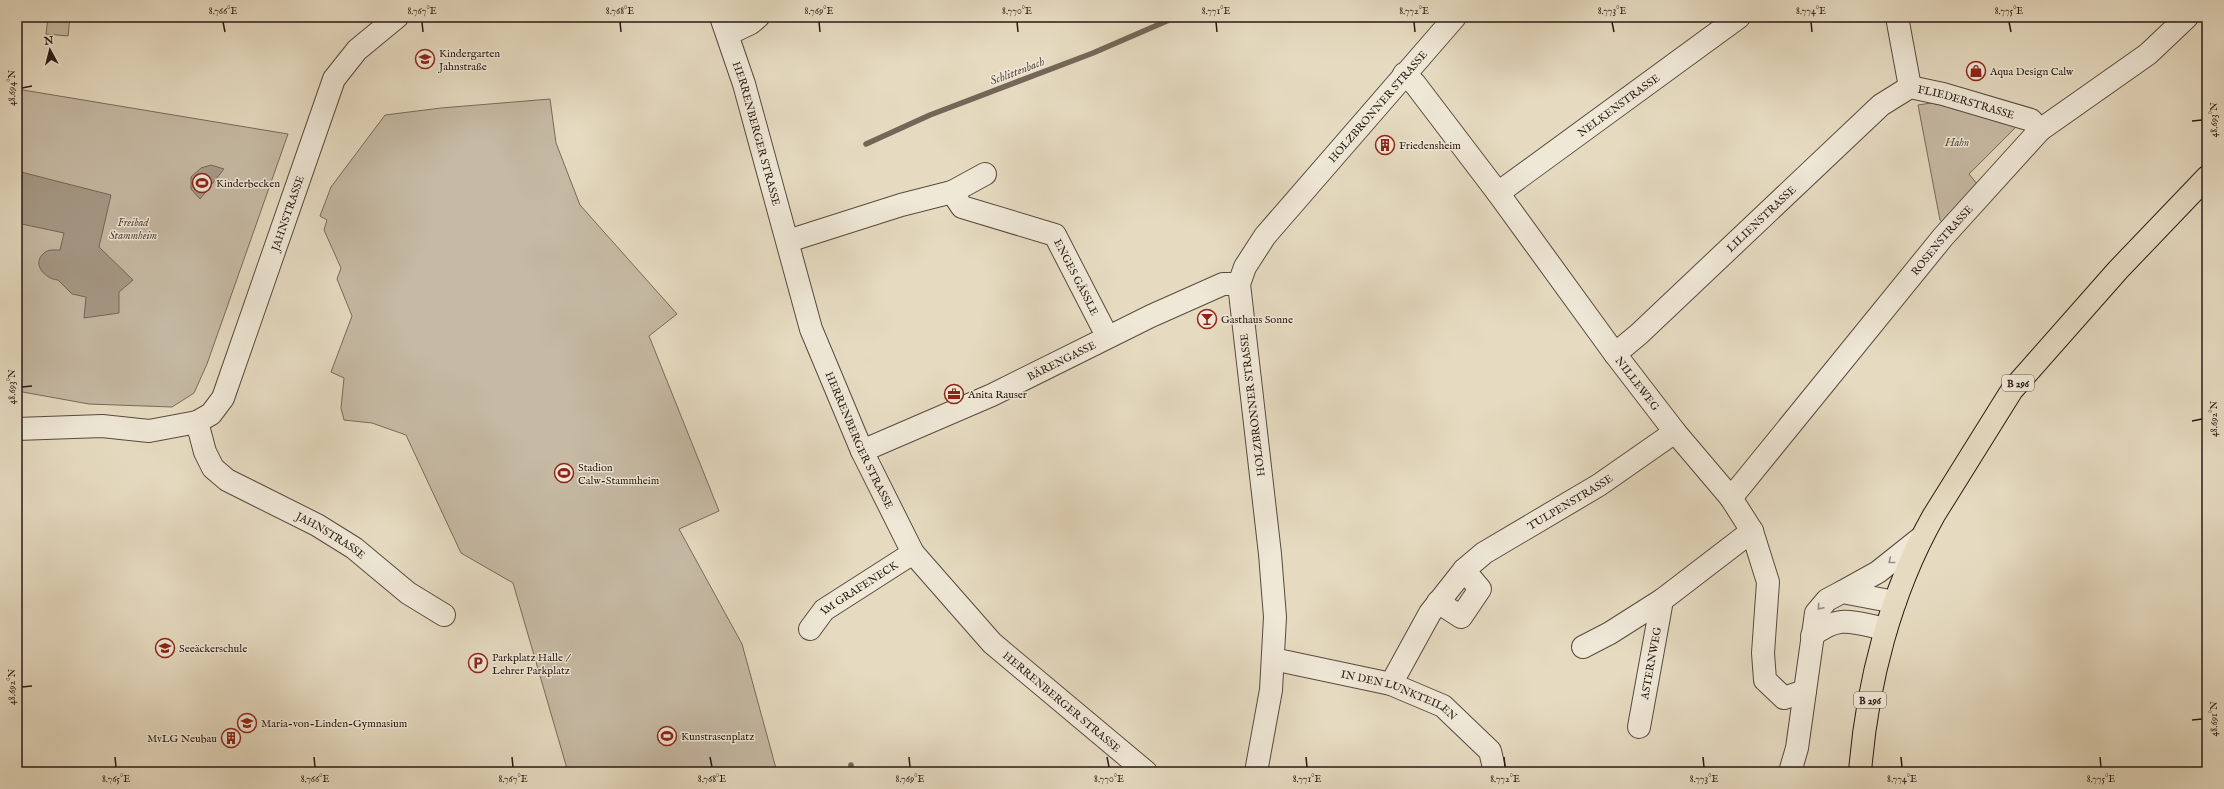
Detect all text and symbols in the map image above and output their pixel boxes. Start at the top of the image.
text: 8.766°E [209,5,237,18]
text: 8.767°E [407,5,437,18]
text: 8.768°E [606,5,634,18]
text: 8.769°E [805,5,834,18]
text: 8.770°E [1002,5,1032,18]
text: 8.771°E [1202,5,1230,18]
text: 8.772°E [1399,5,1429,18]
text: 8.773°E [1598,5,1626,18]
text: 8.774°E [1796,5,1826,18]
text: 8.775°E [1995,5,2023,18]
north arrow [30,30,70,70]
text: N [42,33,55,49]
place label: Kindergarten Jahnstraße [437,47,500,74]
school or university icon: Kindergarten Jahnstraße [414,48,436,70]
street label: HOLZBRONNER STRASSE [1326,48,1431,166]
water label: Schlittenbach [988,54,1047,89]
street label: HERRENBERGER STRASSE [729,60,783,208]
shop icon: Aqua Design Calw [1965,60,1987,82]
place label: Aqua Design Calw [1989,65,2074,79]
text: 48.694°N [6,70,19,106]
street label: NELKENSTRASSE [1575,71,1663,141]
street label: FLIEDERSTRASSE [1916,83,2016,123]
text: 48.693°N [2208,102,2221,138]
building icon: Friedensheim [1374,134,1396,156]
park label: Hahn [1944,136,1969,150]
place label: Friedensheim [1399,139,1461,153]
sports icon: Kinderbecken [191,172,213,194]
street label: JAHNSTRASSE [268,174,308,255]
place label: Kinderbecken [216,177,280,191]
street label: LILIENSTRASSE [1724,183,1799,256]
street label: ROSENSTRASSE [1908,202,1977,279]
park label: Freibad Stammheim [109,216,158,243]
street label: ENGES GÄSSLE [1050,237,1101,318]
bar icon: Gasthaus Sonne [1196,308,1218,330]
place label: Gasthaus Sonne [1221,313,1293,327]
street label: HOLZBRONNER STRASSE [1237,332,1269,477]
street label: BÄRENGASSE [1025,338,1099,384]
street label: NILLEWEG [1612,354,1662,414]
text: 48.693°N [6,369,19,405]
street label: HERRENBERGER STRASSE [822,370,896,512]
road number: B 296 [2002,375,2034,391]
office icon: Anita Rauser [943,383,965,405]
place label: Anita Rauser [967,388,1027,402]
text: 48.692°N [2208,401,2221,437]
place label: Stadion Calw-Stammheim [578,461,660,488]
sports icon: Stadion Calw-Stammheim [553,462,575,484]
street label: TULPENSTRASSE [1525,471,1616,534]
street label: JAHNSTRASSE [292,509,368,563]
one-way arrow [1889,557,1896,564]
street label: IM GRAFENECK [817,558,902,617]
one-way arrow [1818,603,1825,610]
street label: ASTERNWEG [1638,626,1665,702]
school or university icon: Seeäckerschule [154,637,176,659]
place label: Seeäckerschule [179,642,247,656]
street label: HERRENBERGER STRASSE [999,649,1123,756]
place label: Parkplatz Halle / Lehrer Parkplatz [492,651,571,678]
parking icon: Parkplatz Halle / Lehrer Parkplatz [467,652,489,674]
street label: IN DEN LUNKTEILEN [1340,668,1460,724]
text: 48.692°N [6,669,19,705]
road number: B 296 [1854,692,1886,708]
text: 48.691°N [2208,701,2221,737]
school or university icon: Maria-von-Linden-Gymnasium [236,712,258,734]
place label: Maria-von-Linden-Gymnasium [261,717,408,731]
sports icon: Kunstrasenplatz [656,725,678,747]
building icon: MvLG Neubau [220,727,242,749]
place label: Kunstrasenplatz [681,730,754,744]
place label: MvLG Neubau [147,732,217,746]
text: 8.765°E [102,773,130,786]
text: 8.766°E [301,773,329,786]
text: 8.767°E [498,773,528,786]
text: 8.768°E [698,773,726,786]
text: 8.769°E [896,773,925,786]
text: 8.770°E [1094,773,1124,786]
text: 8.771°E [1293,773,1321,786]
text: 8.772°E [1490,773,1520,786]
text: 8.773°E [1690,773,1718,786]
text: 8.774°E [1887,773,1917,786]
text: 8.775°E [2087,773,2115,786]

